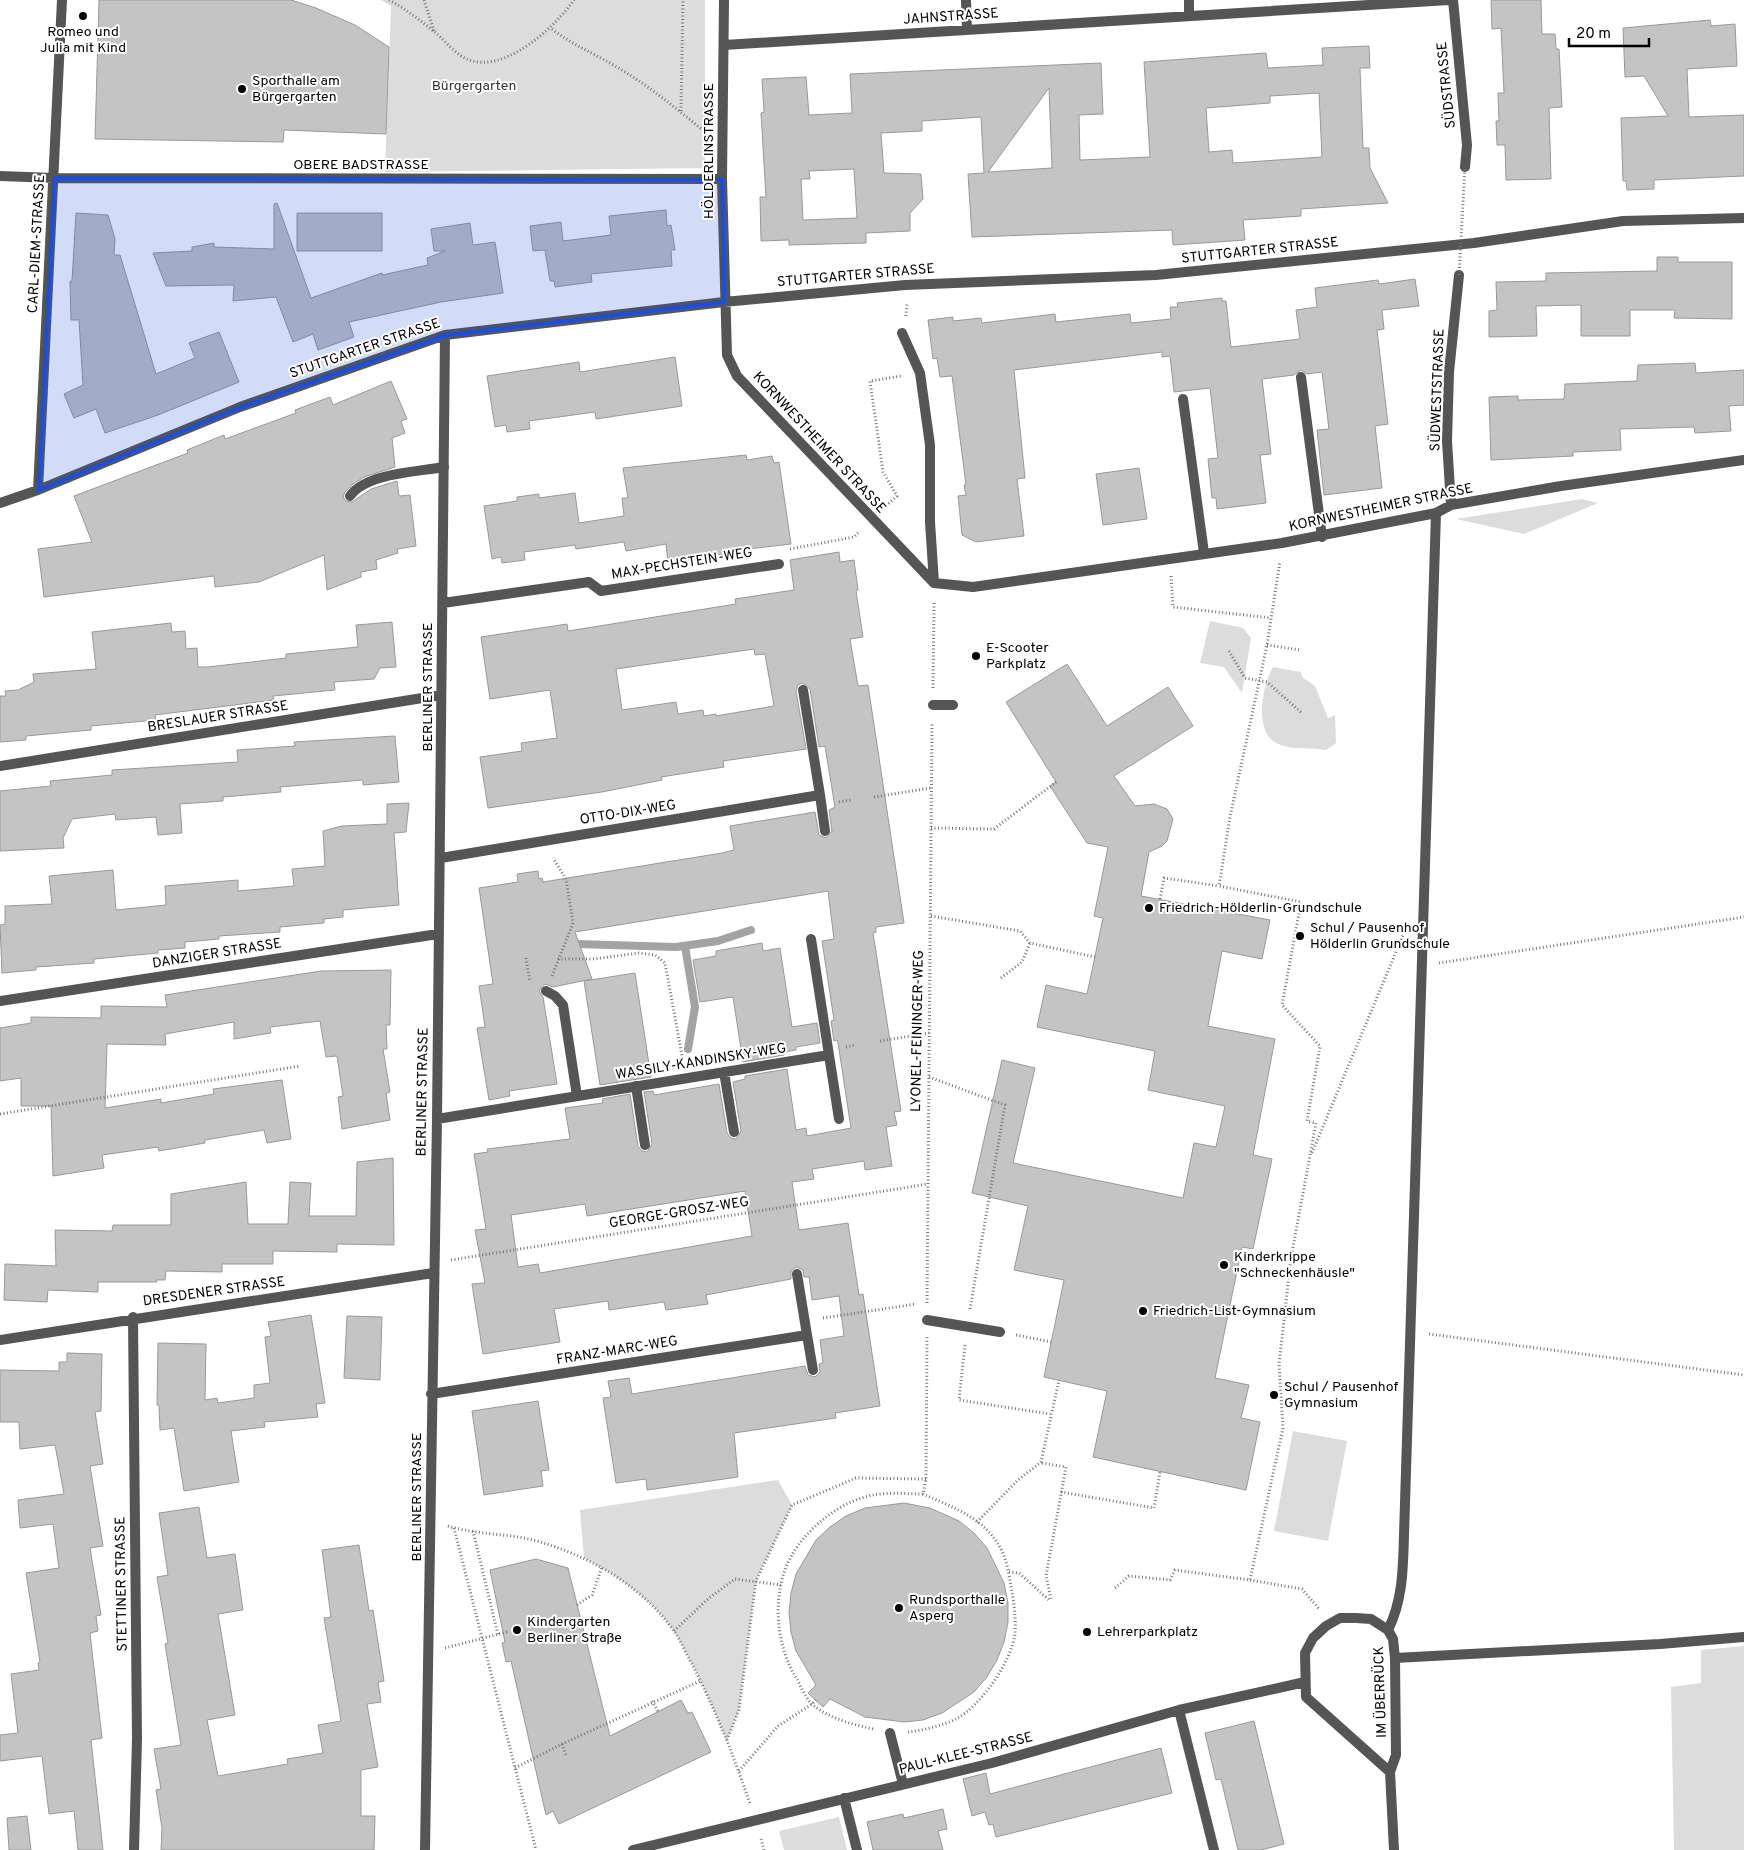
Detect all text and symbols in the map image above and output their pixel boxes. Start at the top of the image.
street label: JAHNSTRASSE [903,5,999,29]
marker: Romeo und Julia mit Kind [77,10,89,22]
scale bar [1569,15,1649,47]
place label: Romeo und Julia mit Kind [40,24,126,57]
text: 20 m [1576,25,1611,44]
street label: SÜDSTRASSE [1433,41,1460,129]
place label: Sporthalle am Bürgergarten [252,73,340,106]
park label: Bürgergarten [432,78,516,95]
marker: Sporthalle am Bürgergarten [236,83,248,95]
street label: HÖLDERLINSTRASSE [700,83,718,219]
street label: OBERE BADSTRASSE [293,157,429,174]
street label: CARL-DIEM-STRASSE [25,174,49,314]
street label: STUTTGARTER STRASSE [1181,234,1339,268]
street label: STUTTGARTER STRASSE [777,261,935,291]
street label: STUTTGARTER STRASSE [288,315,442,383]
street label: SÜDWESTSTRASSE [1426,328,1449,452]
street label: KORNWESTHEIMER STRASSE [749,369,889,517]
street label: KORNWESTHEIMER STRASSE [1287,480,1475,536]
street label: MAX-PECHSTEIN-WEG [610,544,754,584]
street label: BERLINER STRASSE [420,623,437,751]
place label: E-Scooter Parkplatz [986,640,1049,673]
marker: E-Scooter Parkplatz [970,650,982,662]
street label: BRESLAUER STRASSE [146,697,290,737]
street label: OTTO-DIX-WEG [579,797,677,829]
place label: Friedrich-Hölderlin-Grundschule [1159,900,1362,917]
marker: Friedrich-Hölderlin-Grundschule [1143,902,1155,914]
place label: Schul / Pausenhof Hölderlin Grundschule [1310,920,1450,953]
marker: Schul / Pausenhof Hölderlin Grundschule [1294,930,1306,942]
street label: DANZIGER STRASSE [151,935,283,973]
street label: LYONEL-FEININGER-WEG [908,950,928,1112]
street label: BERLINER STRASSE [413,1027,433,1157]
street label: WASSILY-KANDINSKY-WEG [614,1040,788,1084]
street label: GEORGE-GROSZ-WEG [608,1194,750,1232]
place label: Kinderkrippe "Schneckenhäusle" [1234,1249,1355,1282]
marker: Kinderkrippe "Schneckenhäusle" [1218,1259,1230,1271]
street label: DRESDENER STRASSE [142,1274,286,1310]
place label: Friedrich-List-Gymnasium [1153,1303,1316,1320]
marker: Friedrich-List-Gymnasium [1137,1305,1149,1317]
street label: FRANZ-MARC-WEG [555,1333,679,1369]
place label: Schul / Pausenhof Gymnasium [1284,1379,1399,1412]
marker: Schul / Pausenhof Gymnasium [1268,1389,1280,1401]
street label: BERLINER STRASSE [409,1433,426,1561]
street label: STETTINER STRASSE [112,1516,132,1652]
place label: Rundsporthalle Asperg [909,1592,1005,1625]
marker: Rundsporthalle Asperg [893,1602,905,1614]
place label: Kindergarten Berliner Straße [527,1614,622,1647]
marker: Kindergarten Berliner Straße [511,1624,523,1636]
place label: Lehrerparkplatz [1097,1624,1198,1641]
marker: Lehrerparkplatz [1081,1626,1093,1638]
street label: IM ÜBERRÜCK [1370,1646,1391,1738]
street label: PAUL-KLEE-STRASSE [897,1729,1035,1779]

